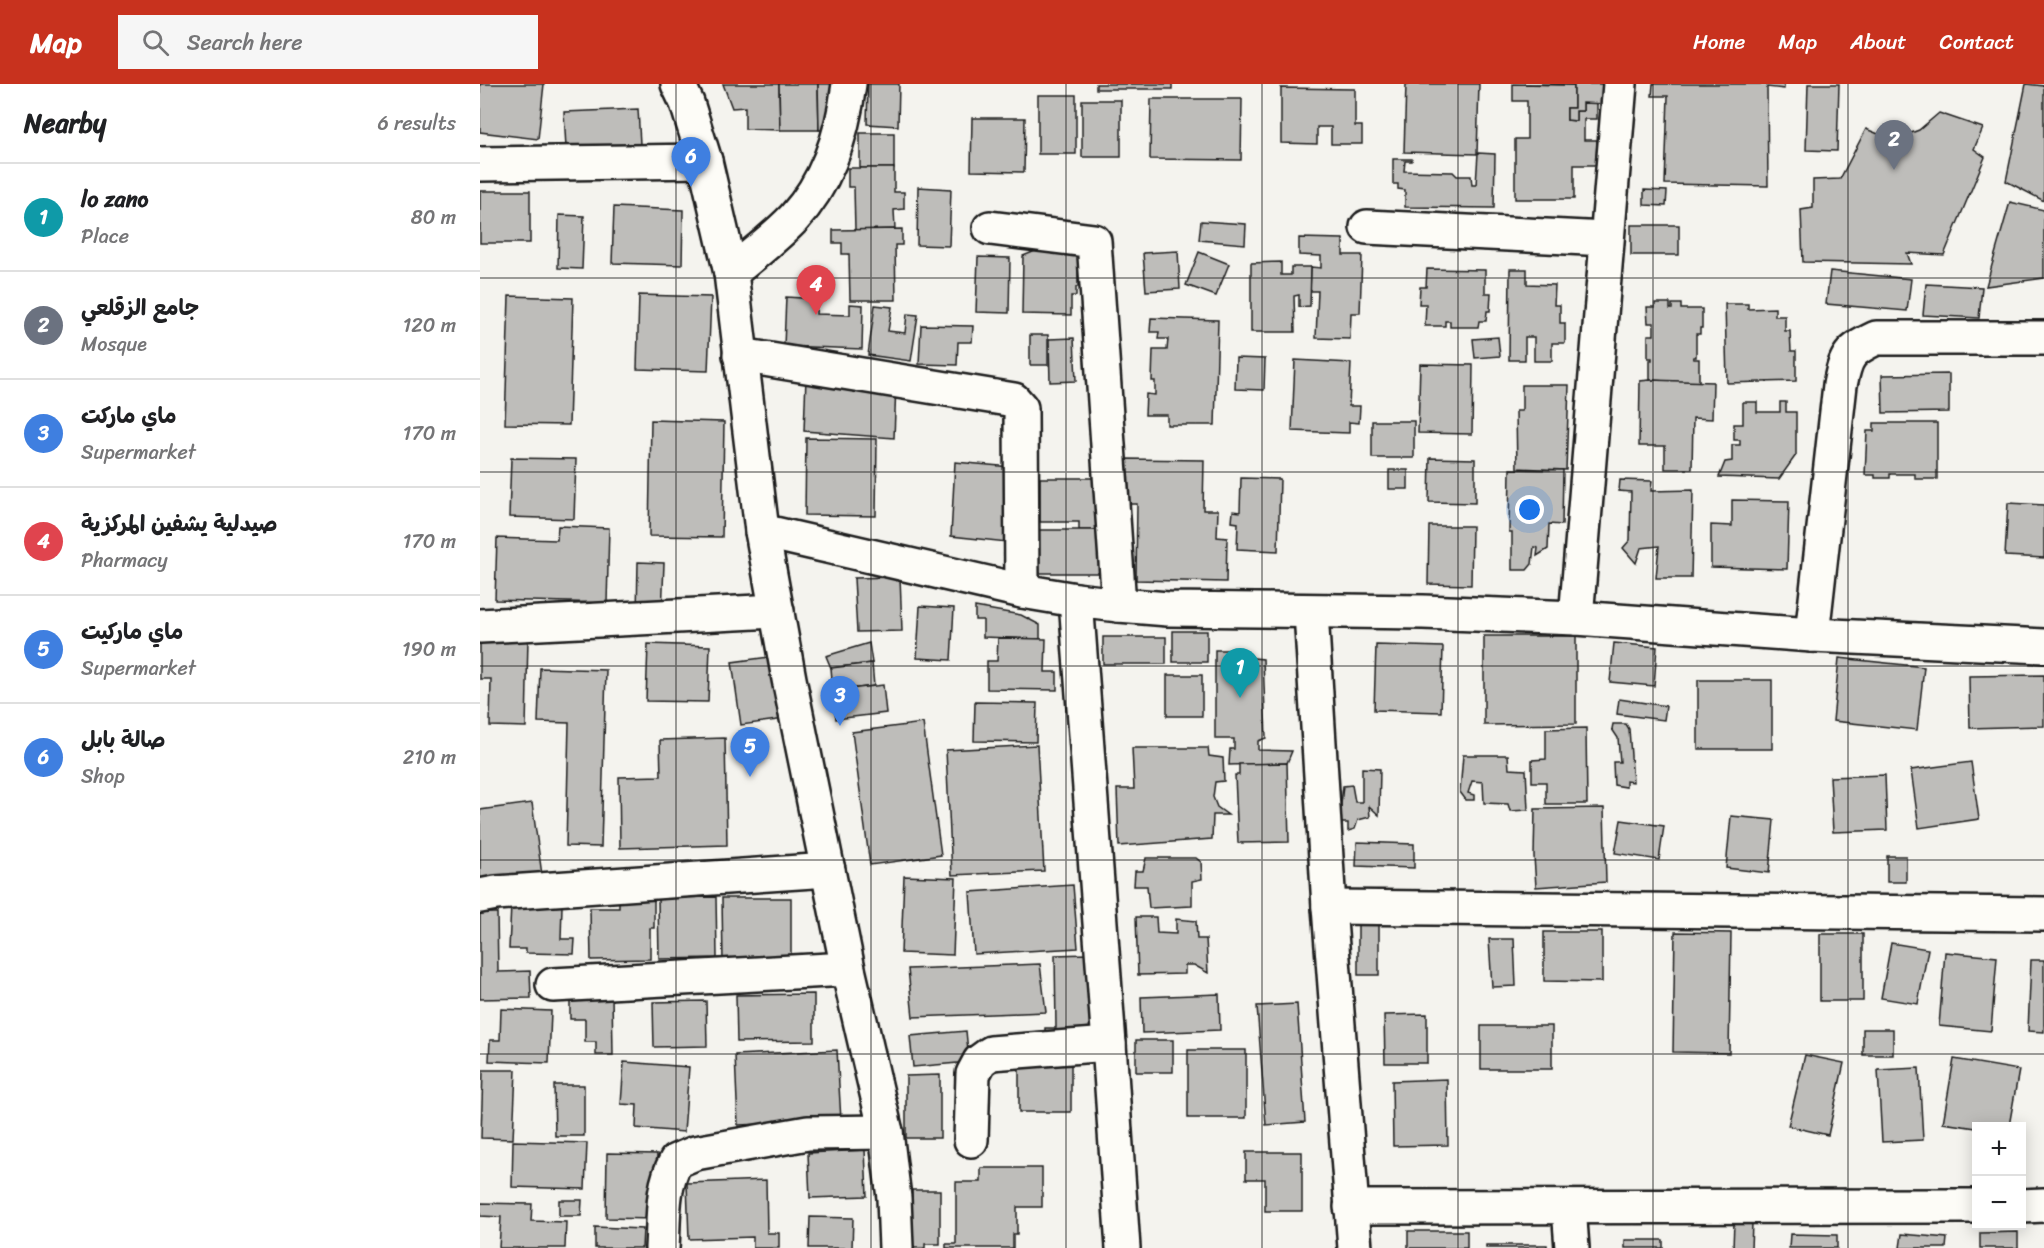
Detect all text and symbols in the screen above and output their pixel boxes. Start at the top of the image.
search box [118,15,538,69]
text: Map [30,18,82,67]
text: Search here [187,23,303,62]
text: Home [1693,23,1745,61]
text: Map [1778,23,1817,61]
text: About [1850,23,1907,61]
text: Contact [1940,23,2014,61]
icon: search [139,26,172,59]
text: Nearby [24,100,106,146]
text: 6 results [377,106,456,141]
pin: 2 [1874,120,1914,170]
pin: 6 [672,138,710,187]
text: lo zano [81,180,149,219]
text: 1 [39,200,48,235]
text: 80 m [411,200,456,235]
text: Place [81,219,129,254]
pin: 4 [796,266,836,315]
text: جامع الزقلعي [81,288,199,327]
text: 2 [38,308,49,343]
text: 120 m [403,308,456,343]
text: Mosque [81,327,147,362]
text: ماي ماركت [81,396,177,435]
text: 3 [38,416,49,451]
text: 170 m [403,416,456,451]
text: Supermarket [81,435,196,470]
your location [1515,495,1544,524]
text: صيدلية يشفين المركزية [81,504,278,543]
text: 4 [37,524,50,559]
text: 170 m [403,524,456,559]
text: Pharmacy [81,543,168,578]
text: ماي ماركيت [81,612,183,651]
text: 5 [37,632,50,667]
text: 190 m [402,632,456,667]
pin: 1 [1220,648,1260,698]
text: Supermarket [81,651,196,686]
pin: 3 [820,676,860,726]
text: صالة بابل [81,720,166,759]
pin: 5 [730,728,770,777]
text: 6 [38,740,49,775]
text: 210 m [403,740,456,775]
text: Shop [81,759,125,794]
map controls [1972,1122,2026,1230]
button: + [1972,1122,2026,1176]
button: − [1972,1176,2026,1230]

